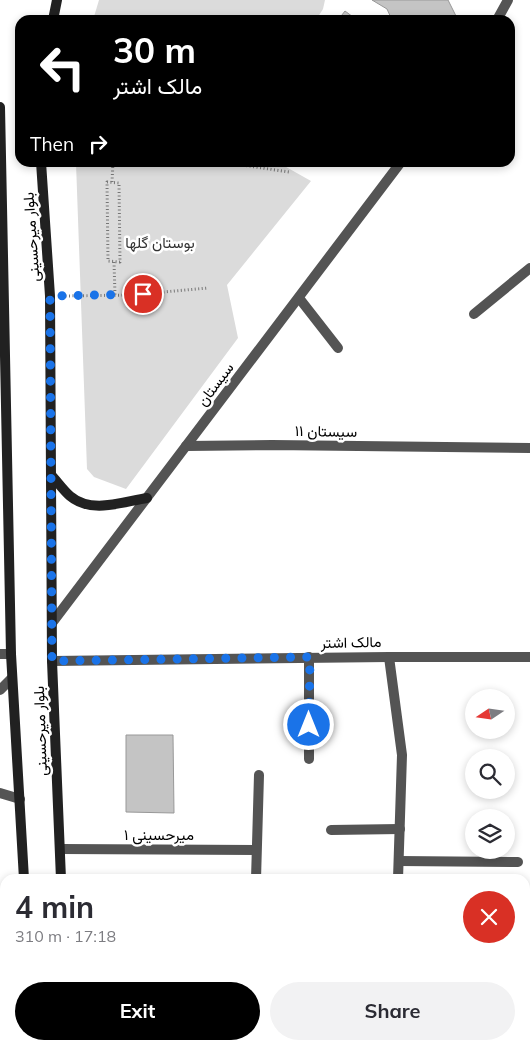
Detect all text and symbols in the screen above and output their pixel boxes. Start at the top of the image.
text: 30 m [113,28,196,72]
icon: left [30,35,95,100]
text: مالک اشتر [113,72,202,100]
icon: right [84,130,112,158]
text: Then [30,132,74,156]
street label: بلوار میرحسینی [18,191,45,283]
park label: بوستان گلها [125,233,195,252]
pin [122,273,164,315]
icon: arrive [129,280,157,308]
street label: سیستان [192,358,238,410]
street label: سیستان ۱۱ [295,421,358,441]
street label: مالک اشتر [319,632,382,652]
street label: بلوار میرحسینی [29,686,52,776]
north arrow [465,689,515,739]
map controls [465,689,515,859]
position arrow [282,698,334,750]
button: search [465,749,515,799]
button: layers [465,809,515,859]
street label: میرحسینی ۱ [124,825,194,845]
text: 4 min [15,888,94,926]
button: close [463,891,515,943]
text: 310 m · 17:18 [15,926,116,946]
button: Exit [15,982,260,1040]
button: Share [270,982,515,1040]

